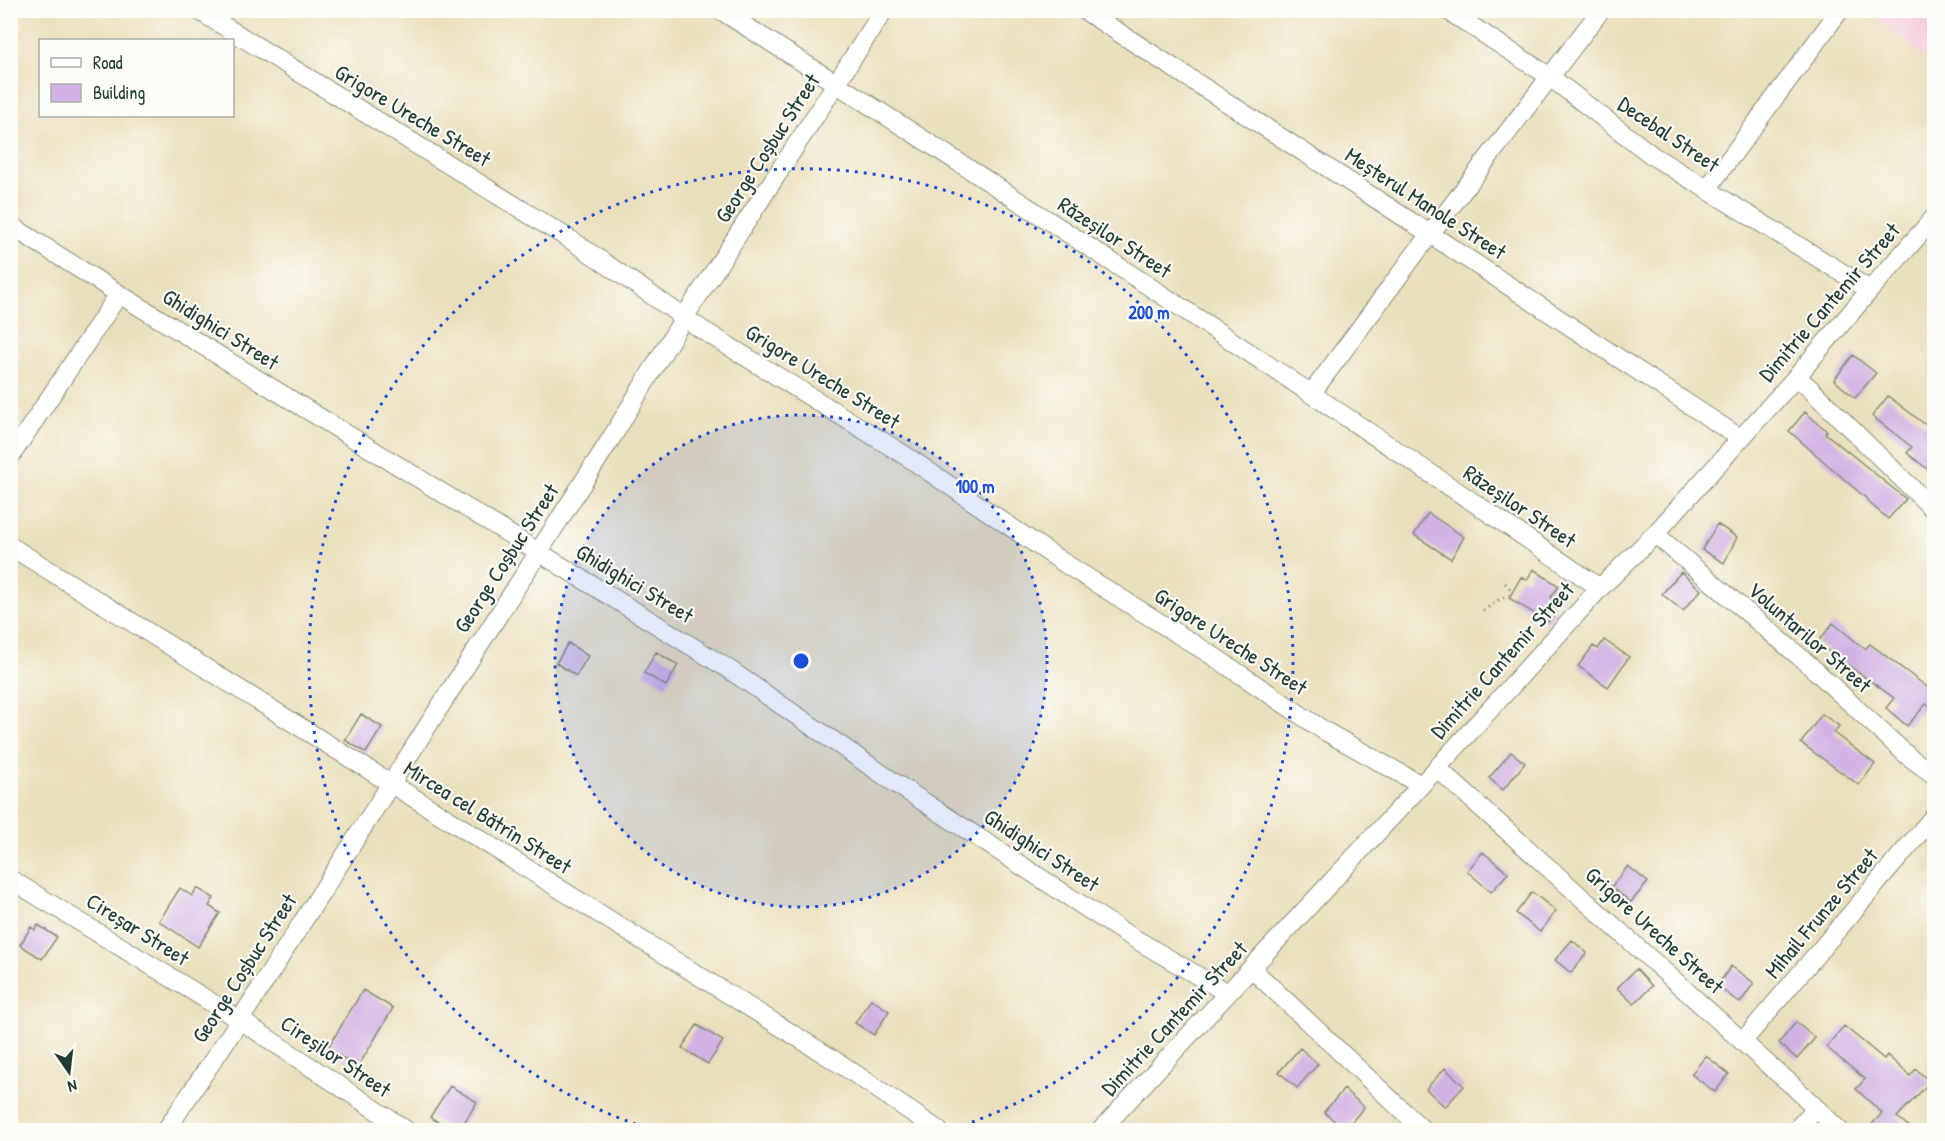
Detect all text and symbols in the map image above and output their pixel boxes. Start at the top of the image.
legend [39,39,234,117]
text: Road [93,50,123,75]
street label: Grigore Ureche Street [329,57,497,174]
street label: George Coșbuc Street [707,67,827,228]
text: Building [93,80,145,105]
street label: Decebal Street [1612,89,1726,179]
street label: Meșterul Manole Street [1340,140,1513,267]
street label: Răzeșilor Street [1052,189,1178,285]
street label: Dimitrie Cantemir Street [1752,216,1907,388]
street label: Ghidighici Street [157,281,285,377]
text: 200 m [1129,300,1169,325]
street label: Grigore Ureche Street [740,316,906,436]
street label: Răzeșilor Street [1458,457,1582,555]
text: 100 m [955,474,995,499]
street label: George Coșbuc Street [446,477,566,638]
street label: Ghidighici Street [571,536,700,630]
street label: Dimitrie Cantemir Street [1423,575,1581,745]
street label: Voluntarilor Street [1742,575,1879,699]
street label: Grigore Ureche Street [1149,580,1314,702]
centre of rings [791,651,811,671]
street label: Mircea cel Bătrîn Street [398,753,578,881]
street label: Ghidighici Street [979,801,1106,899]
street label: Mihail Frunze Street [1758,841,1885,985]
street label: Grigore Ureche Street [1579,860,1731,1001]
street label: Cireșar Street [81,886,196,973]
street label: George Coșbuc Street [184,887,304,1048]
street label: Dimitrie Cantemir Street [1094,934,1254,1102]
street label: Cireșilor Street [275,1008,397,1104]
north arrow [39,1042,99,1102]
text: N [65,1075,79,1098]

